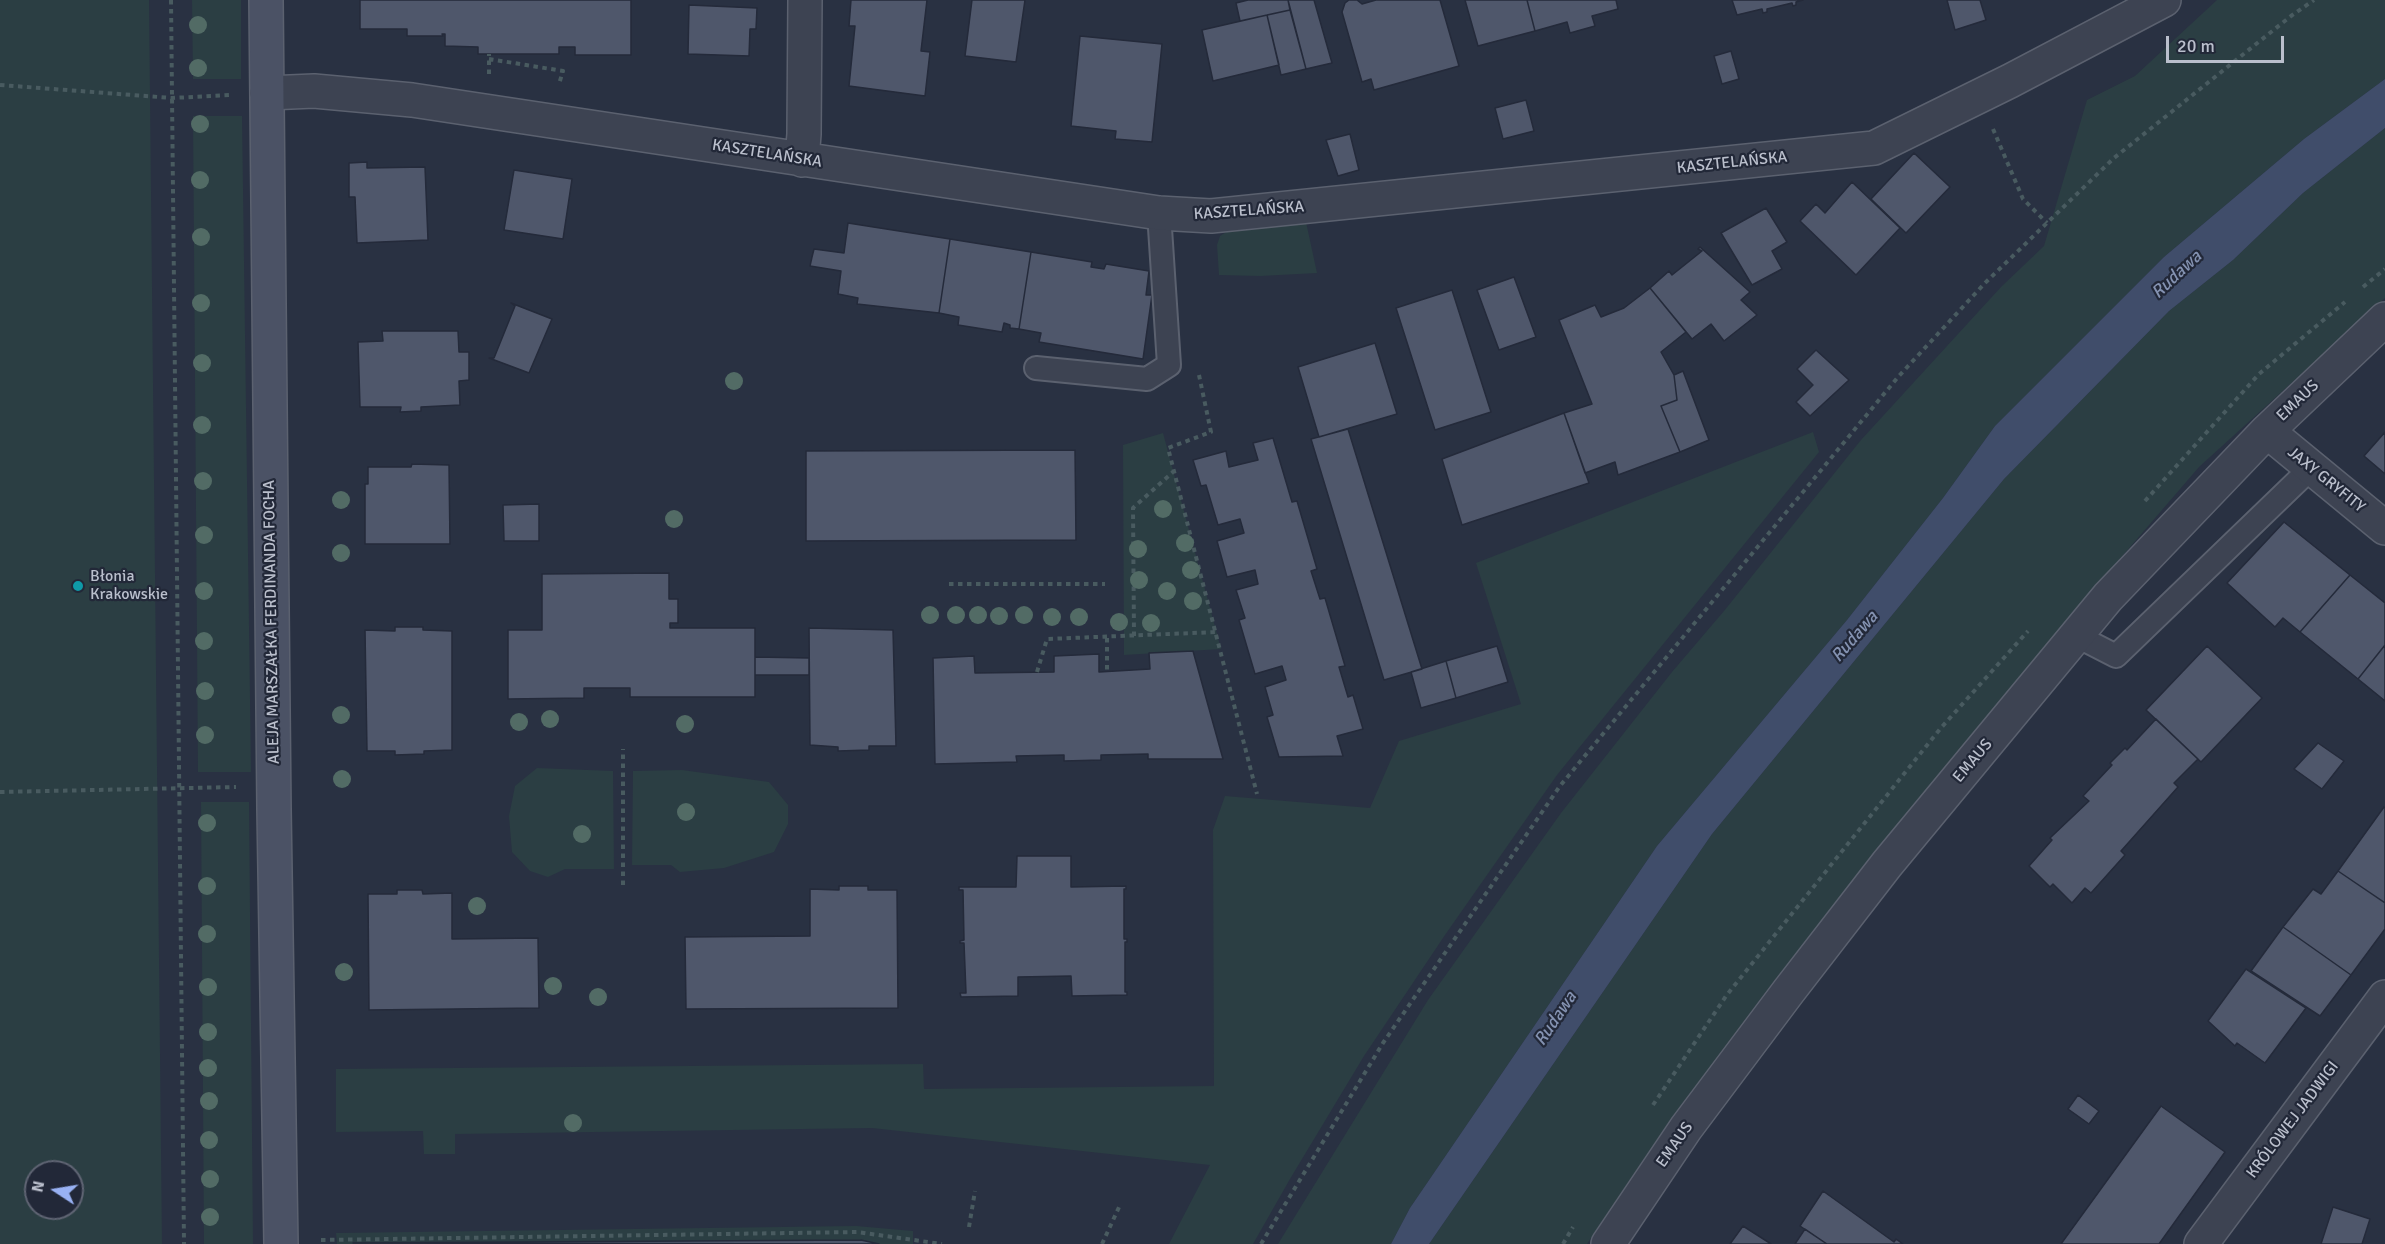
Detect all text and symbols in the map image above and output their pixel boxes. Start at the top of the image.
scale bar [2169,24,2288,62]
text: 20 m [2177,35,2215,57]
street label: KASZTELAŃSKA [711,136,823,172]
street label: KASZTELAŃSKA [1676,148,1788,178]
street label: KASZTELAŃSKA [1193,198,1305,224]
water label: Rudawa [2147,246,2207,304]
street label: EMAUS [2273,376,2323,426]
street label: JAXY GRYFITY [2283,443,2369,517]
street label: ALEJA MARSZAŁKA FERDINANDA FOCHA [260,480,284,764]
place label: Błonia Krakowskie [90,567,168,605]
marker: Błonia Krakowskie [71,579,85,593]
water label: Rudawa [1827,607,1883,667]
street label: EMAUS [1949,735,1997,787]
water label: Rudawa [1530,988,1582,1050]
street label: KRÓLOWEJ JADWIGI [2243,1058,2343,1182]
street label: EMAUS [1652,1119,1698,1171]
north arrow [24,1160,84,1220]
text: N [27,1179,49,1194]

